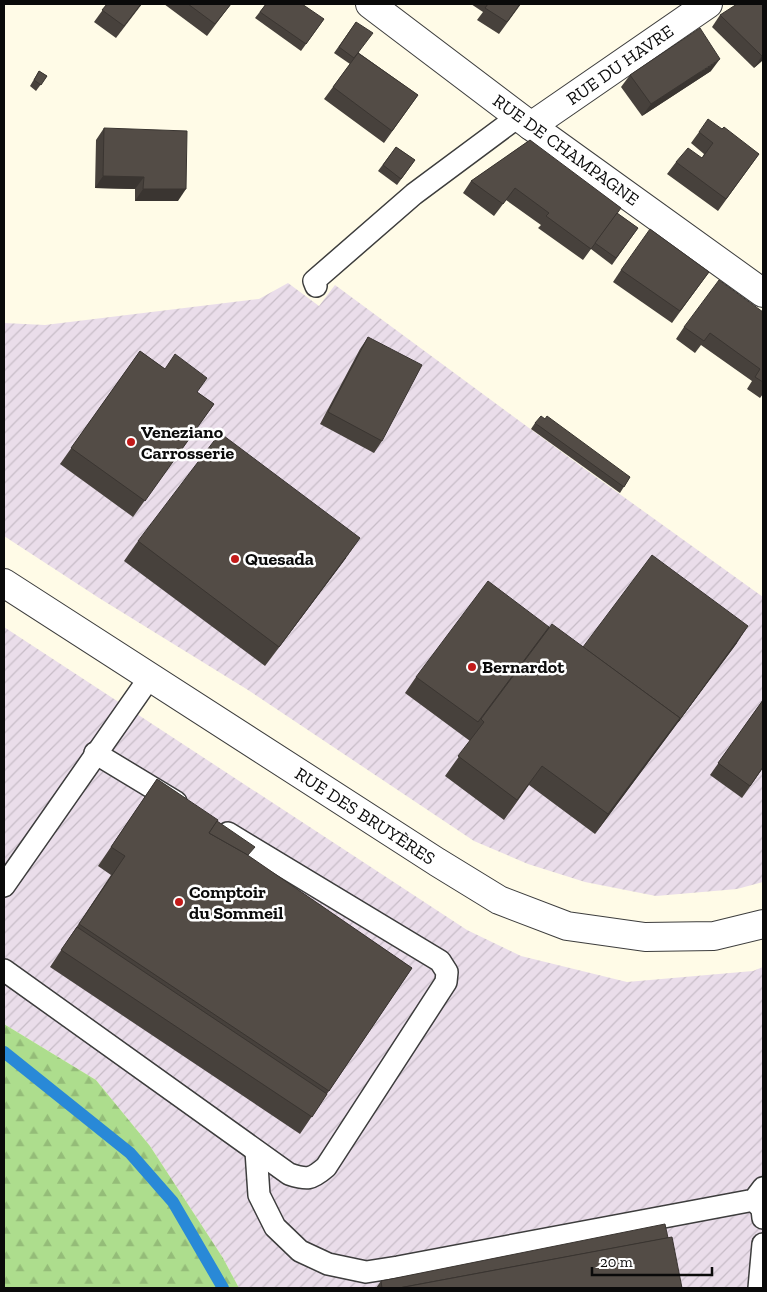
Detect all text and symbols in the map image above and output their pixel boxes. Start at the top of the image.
street label: RUE DU HAVRE [562,20,678,110]
street label: RUE DE CHAMPAGNE [489,90,643,210]
place label: Veneziano Carrosserie [141,421,235,464]
marker: Veneziano Carrosserie [125,436,137,448]
place label: Quesada [245,548,314,570]
marker: Quesada [229,553,241,565]
place label: Bernardot [482,656,565,678]
marker: Bernardot [466,661,478,673]
street label: RUE DES BRUYÈRES [291,762,439,870]
place label: Comptoir du Sommeil [189,881,283,924]
marker: Comptoir du Sommeil [173,896,185,908]
scale bar [592,1244,712,1276]
text: 20 m [600,1253,633,1271]

